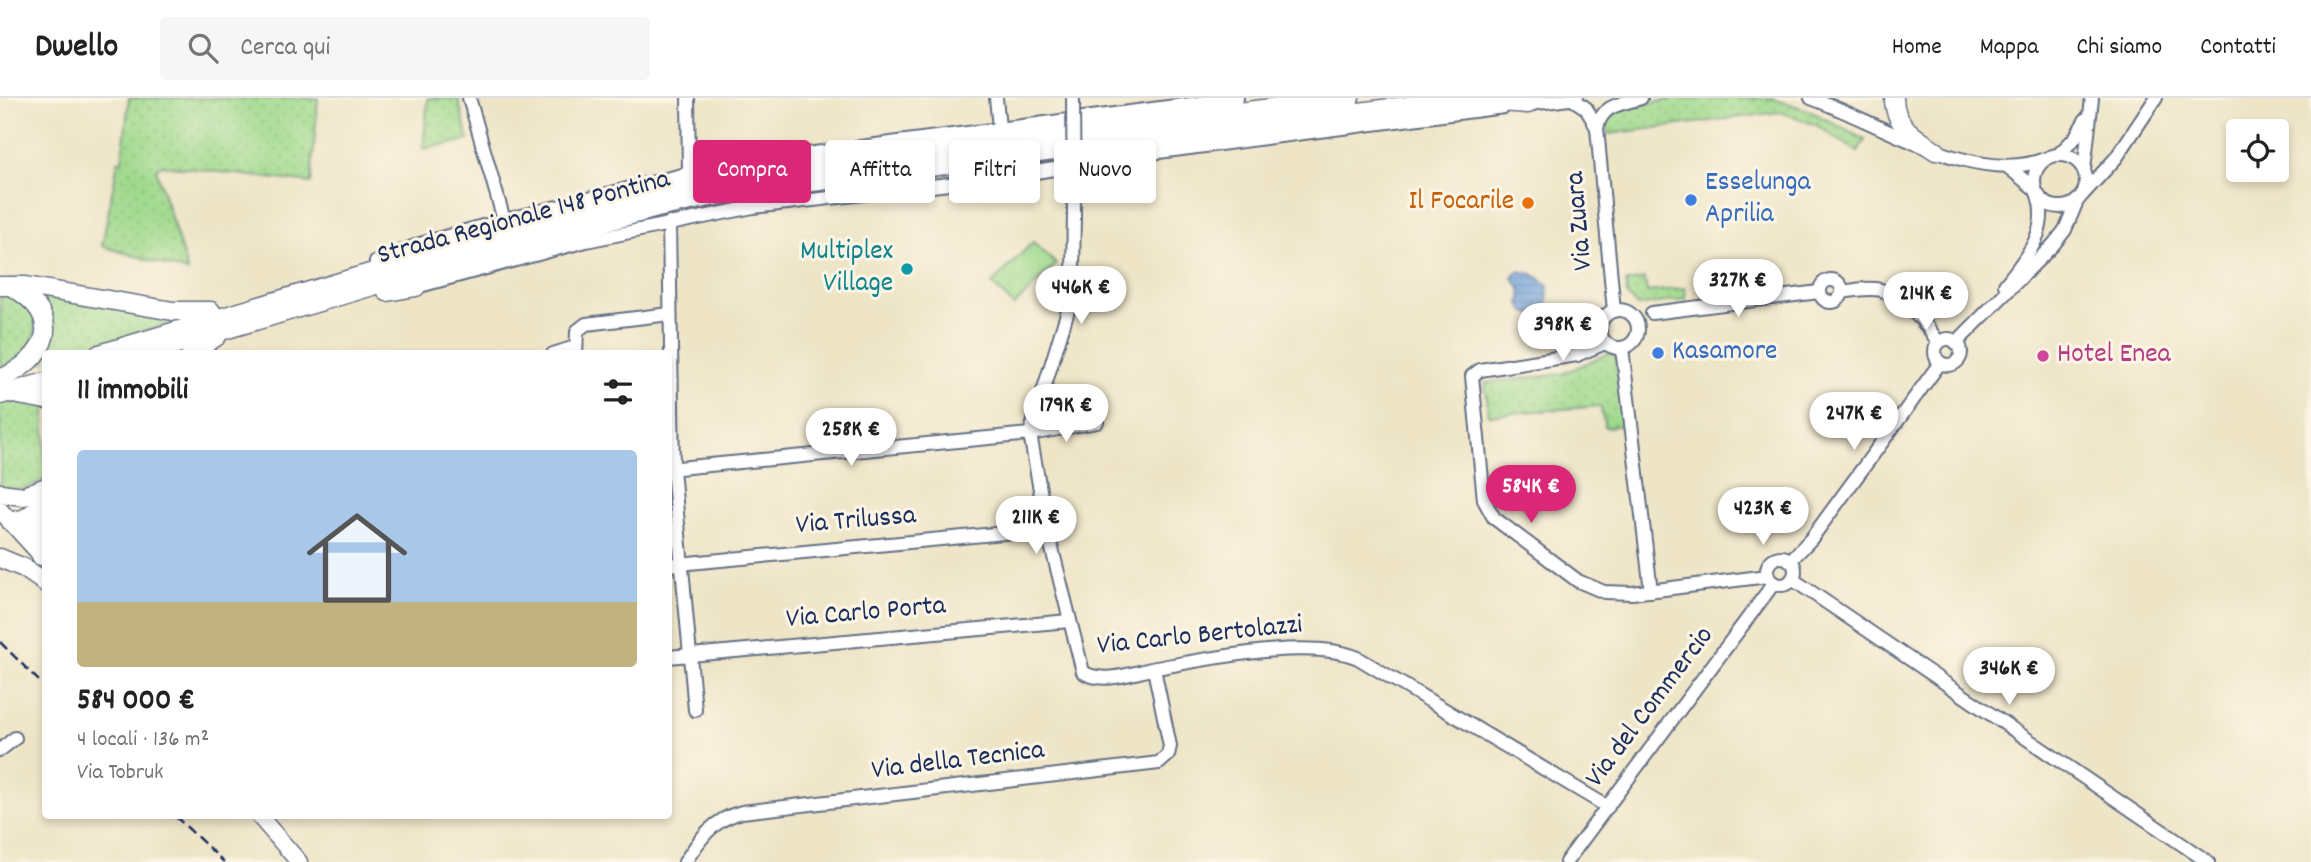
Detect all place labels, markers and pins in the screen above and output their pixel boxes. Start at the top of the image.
place label: Esselunga Aprilia [1705,164,1812,236]
place label: Il Focarile [1408,183,1514,223]
marker: Esselunga Aprilia [1683,192,1699,208]
marker: Il Focarile [1520,195,1536,211]
place label: Multiplex Village [800,233,893,305]
pin: 327K € [1681,260,1795,319]
marker: Multiplex Village [899,261,915,277]
pin: 446K € [1024,266,1138,326]
pin: 214K € [1869,272,1983,332]
pin: 398K € [1506,303,1620,363]
place label: Kasamore [1672,333,1777,373]
place label: Hotel Enea [2057,336,2171,376]
marker: Kasamore [1650,345,1666,361]
marker: Hotel Enea [2035,348,2051,364]
pin: 179K € [1009,384,1123,444]
pin: 247K € [1797,392,1911,452]
pin: 258K € [794,408,908,468]
pin: 584K € [1474,466,1588,525]
pin: 423K € [1706,488,1820,547]
pin: 211K € [979,496,1093,556]
pin: 346K € [1952,648,2066,707]

